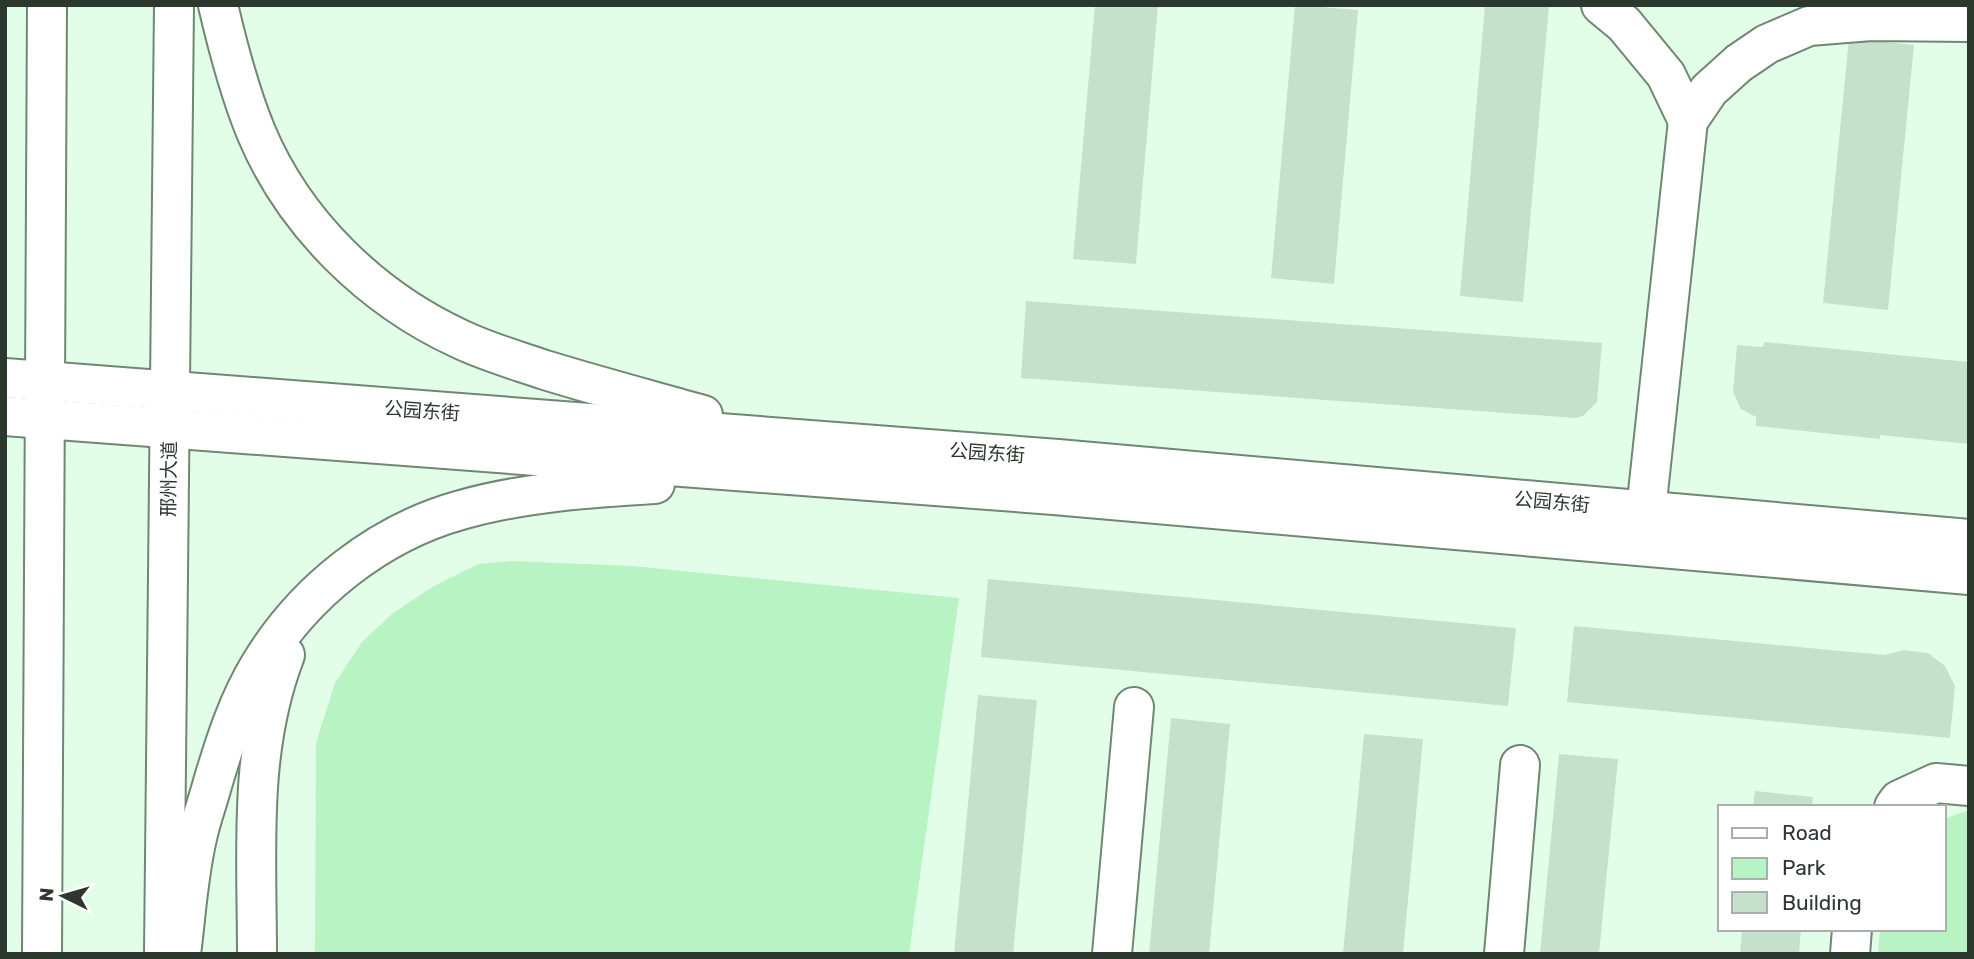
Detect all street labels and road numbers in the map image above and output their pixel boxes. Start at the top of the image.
street label: 公园东街 [383,397,461,425]
street label: 公园东街 [948,439,1026,467]
street label: 邢州大道 [157,441,181,517]
street label: 公园东街 [1513,487,1591,517]

